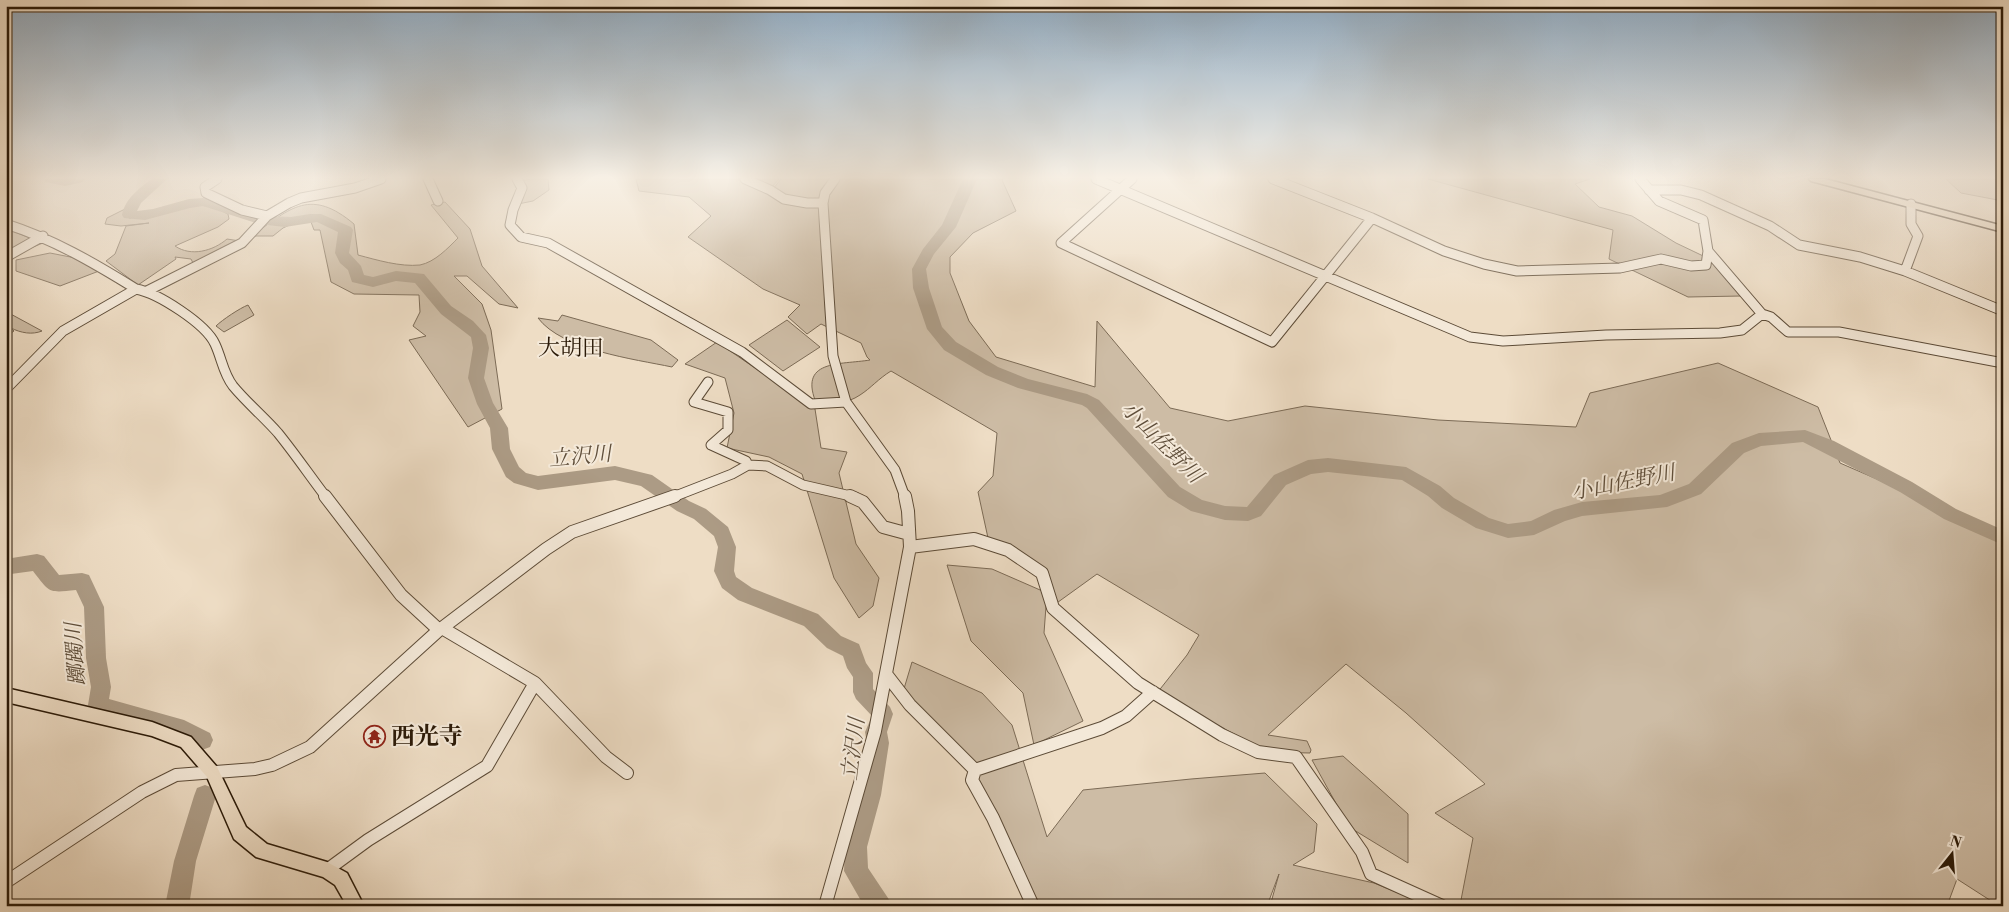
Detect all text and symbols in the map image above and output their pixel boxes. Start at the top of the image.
district label: 大胡田 [538,335,604,362]
water label: 小山佐野川 [1115,396,1209,490]
water label: 立沢川 [548,441,615,473]
water label: 小山佐野川 [1569,460,1679,506]
water label: 躑躅川 [61,620,91,686]
water label: 立沢川 [837,714,871,782]
place label: 西光寺 [391,722,463,752]
temple icon: 西光寺 [363,724,387,748]
north arrow [1926,830,1976,880]
text: N [1948,832,1963,853]

